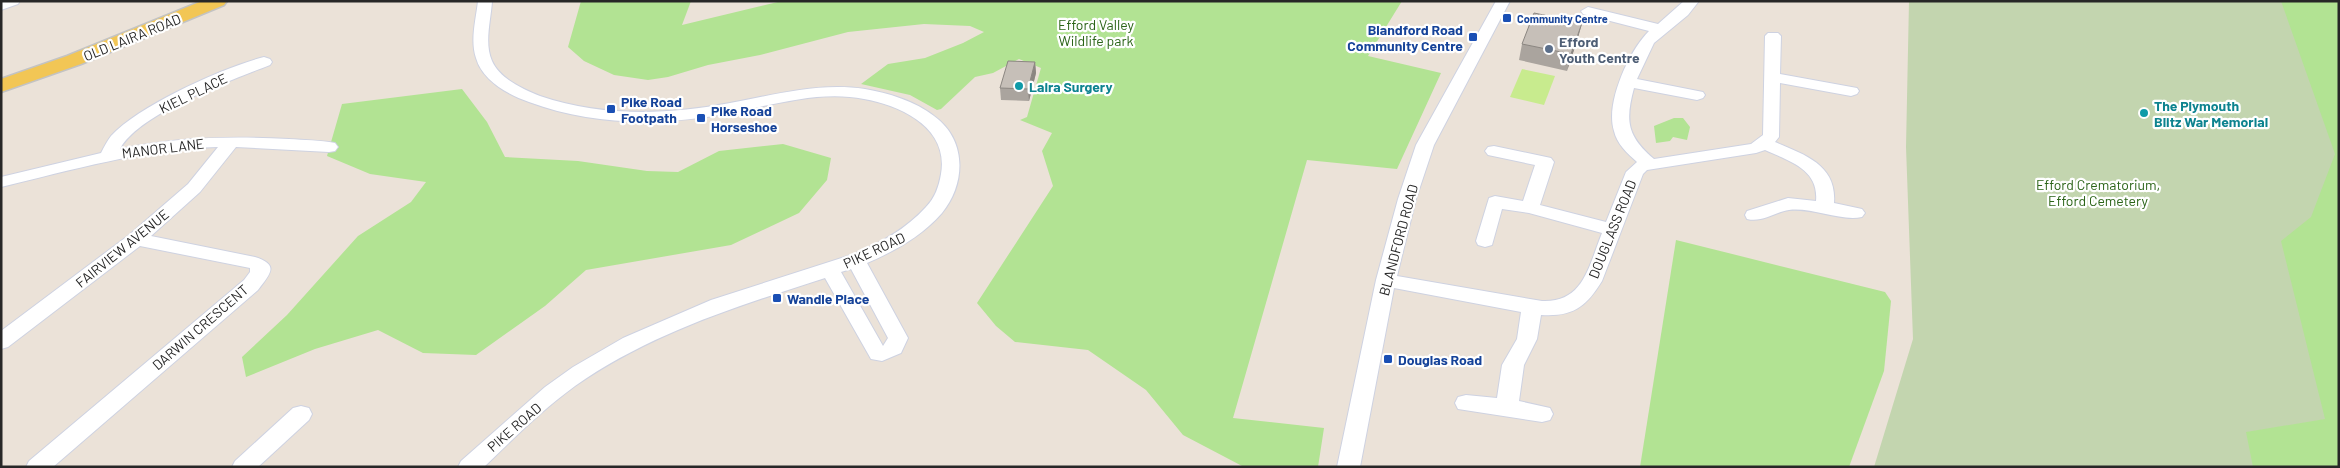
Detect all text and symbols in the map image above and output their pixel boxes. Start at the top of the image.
street label: OLD LAIRA ROAD [81,10,183,64]
marker: Community Centre [1501,12,1513,24]
place label: Community Centre [1517,12,1608,25]
park label: Efford Valley Wildlife park [1058,16,1134,49]
place label: Blandford Road Community Centre [1347,21,1463,54]
marker: Blandford Road Community Centre [1467,31,1479,43]
place label: Efford Youth Centre [1559,33,1640,66]
marker: Efford Youth Centre [1543,43,1555,55]
street label: KIEL PLACE [156,69,230,117]
place label: Laira Surgery [1029,78,1112,95]
marker: Laira Surgery [1013,80,1025,92]
place label: Pike Road Footpath [621,93,682,126]
place label: The Plymouth Blitz War Memorial [2154,97,2268,130]
place label: Pike Road Horseshoe [711,102,778,135]
marker: Pike Road Footpath [605,103,617,115]
marker: The Plymouth Blitz War Memorial [2138,107,2150,119]
marker: Pike Road Horseshoe [695,112,707,124]
street label: MANOR LANE [121,135,205,161]
park label: Efford Crematorium, Efford Cemetery [2036,176,2160,209]
street label: DOUGLASS ROAD [1584,177,1640,281]
street label: BLANDFORD ROAD [1375,182,1421,298]
street label: FAIRVIEW AVENUE [72,205,172,291]
street label: PIKE ROAD [840,228,908,272]
street label: DARWIN CRESCENT [149,281,251,373]
place label: Wandle Place [787,290,870,307]
marker: Wandle Place [771,292,783,304]
place label: Douglas Road [1398,351,1482,368]
marker: Douglas Road [1382,353,1394,365]
street label: PIKE ROAD [483,399,545,455]

